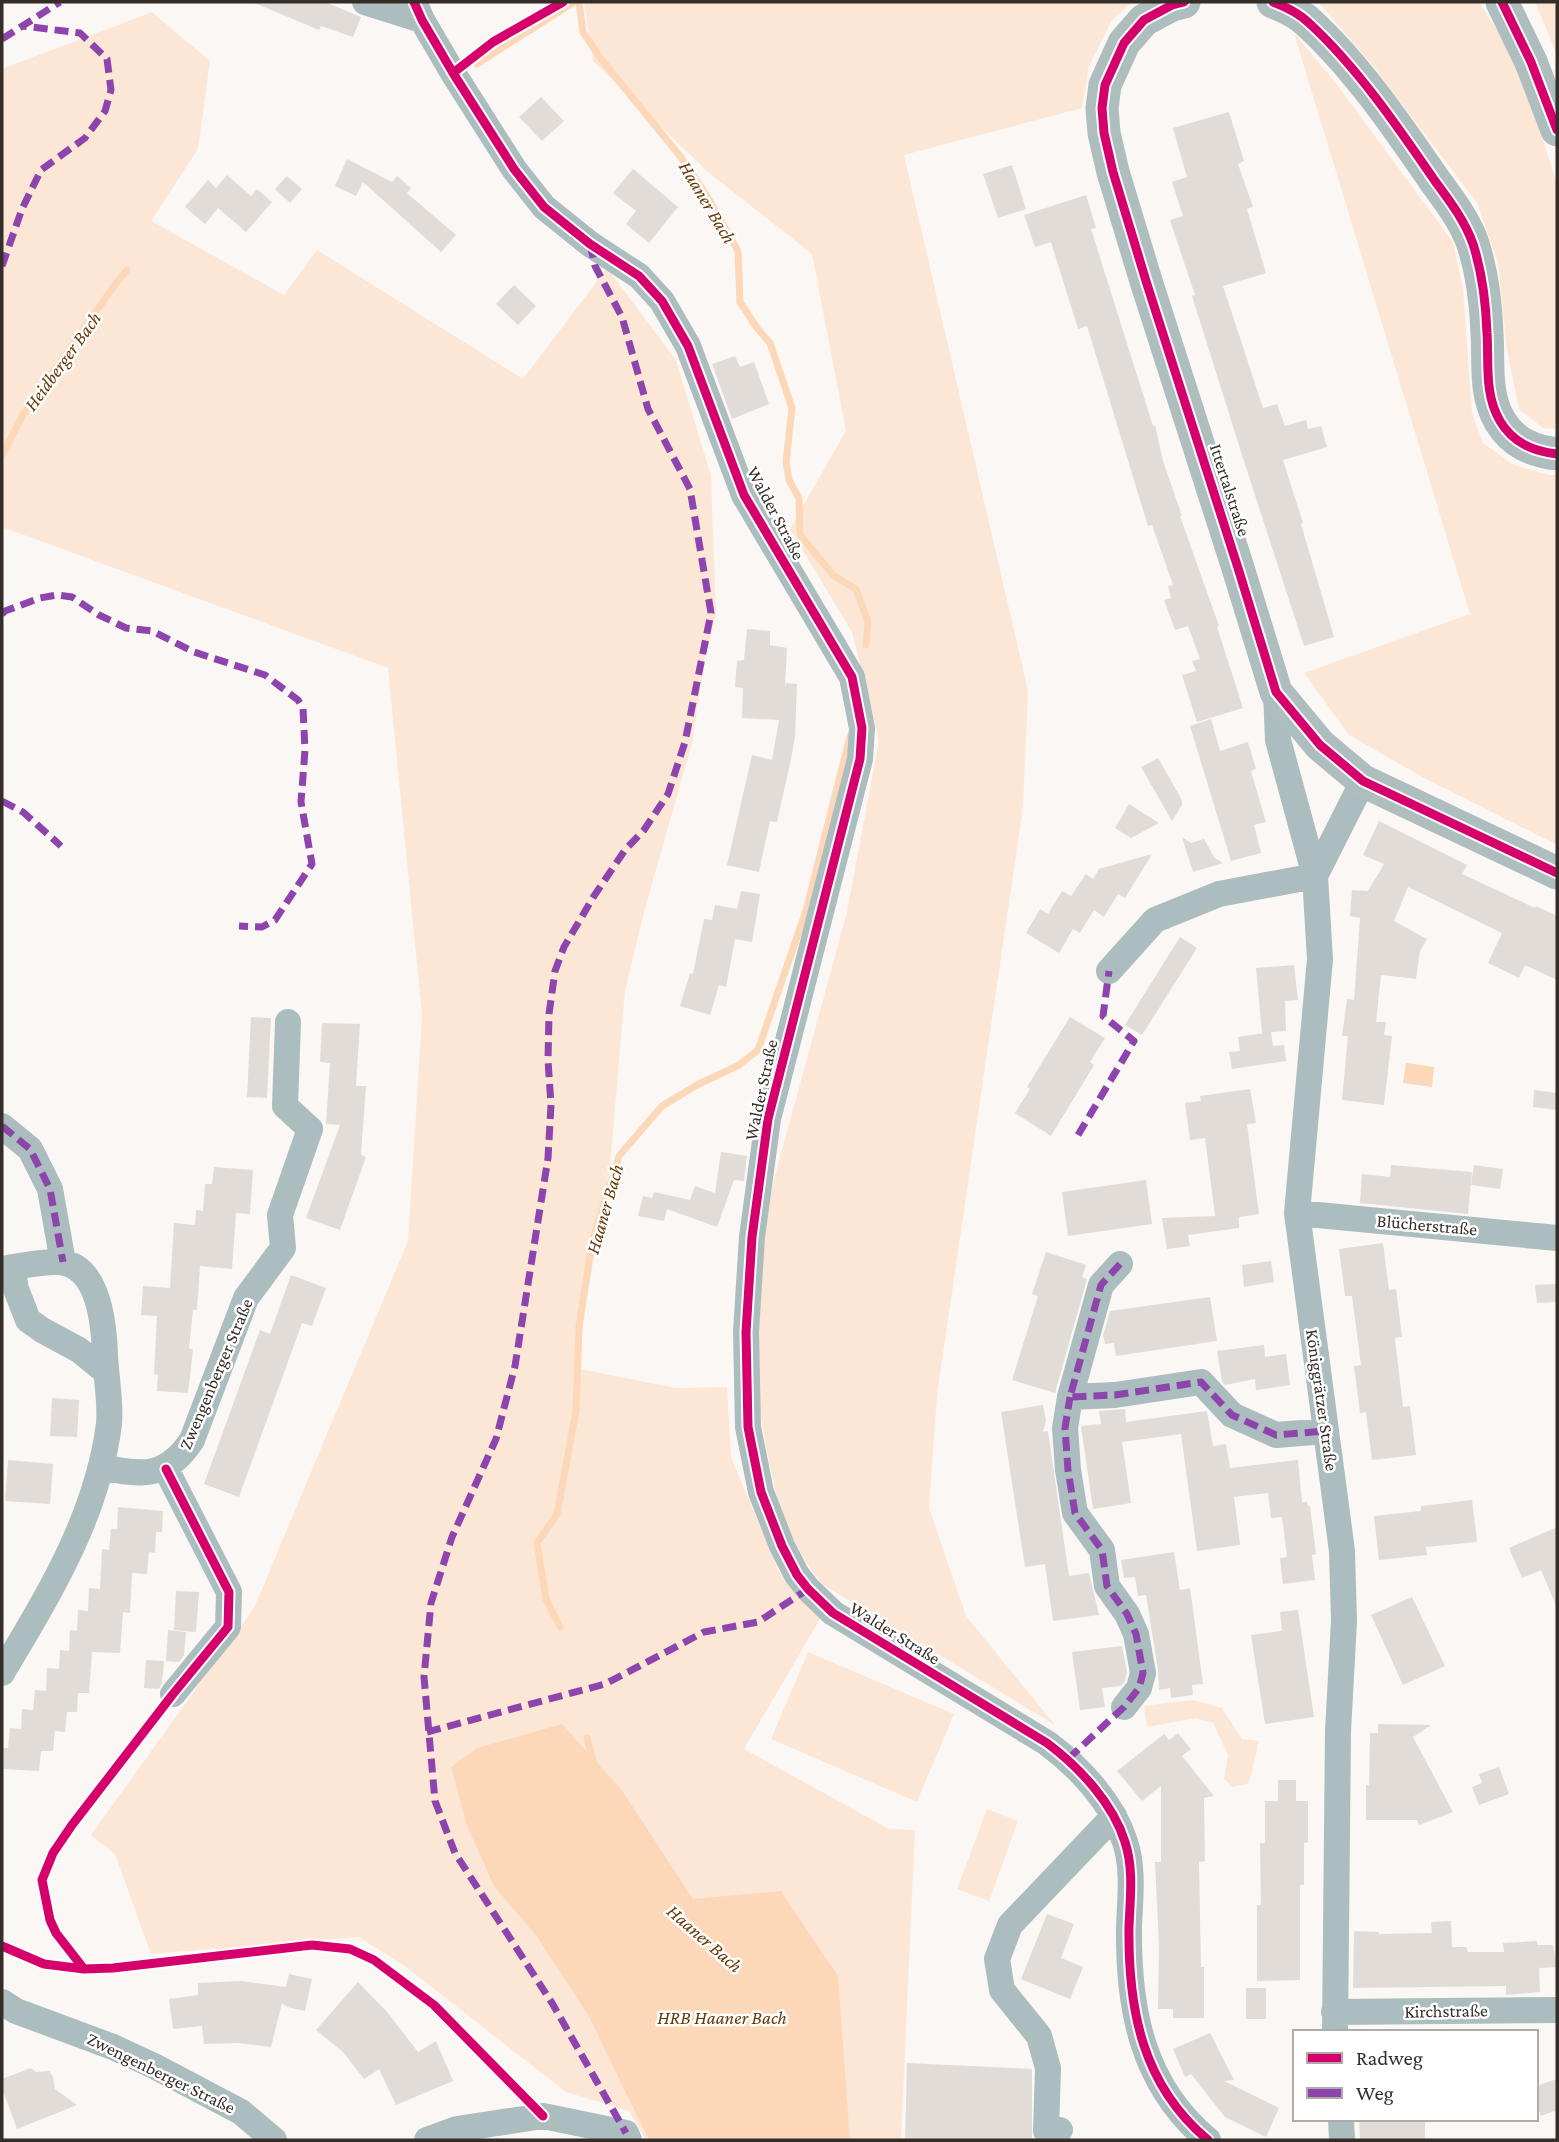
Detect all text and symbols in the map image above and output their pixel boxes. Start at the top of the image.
water label: Haaner Bach [675,157,740,247]
water label: Heidberger Bach [20,308,105,415]
street label: Ittertalstraße [1206,441,1254,539]
street label: Walder Straße [743,463,809,563]
street label: Walder Straße [741,1038,781,1142]
water label: Haaner Bach [582,1162,627,1256]
street label: Blücherstraße [1376,1211,1478,1239]
street label: Zwengenberger Straße [175,1295,257,1453]
street label: Königgrätzer Straße [1302,1328,1342,1472]
street label: Walder Straße [846,1597,944,1669]
water label: Haaner Bach [663,1900,746,1977]
street label: Kirchstraße [1404,2000,1488,2022]
water label: HRB Haaner Bach [657,2007,787,2028]
street label: Zwengenberger Straße [84,2028,238,2118]
legend [1293,2030,1538,2121]
text: Radweg [1356,2046,1423,2070]
text: Weg [1356,2081,1394,2105]

